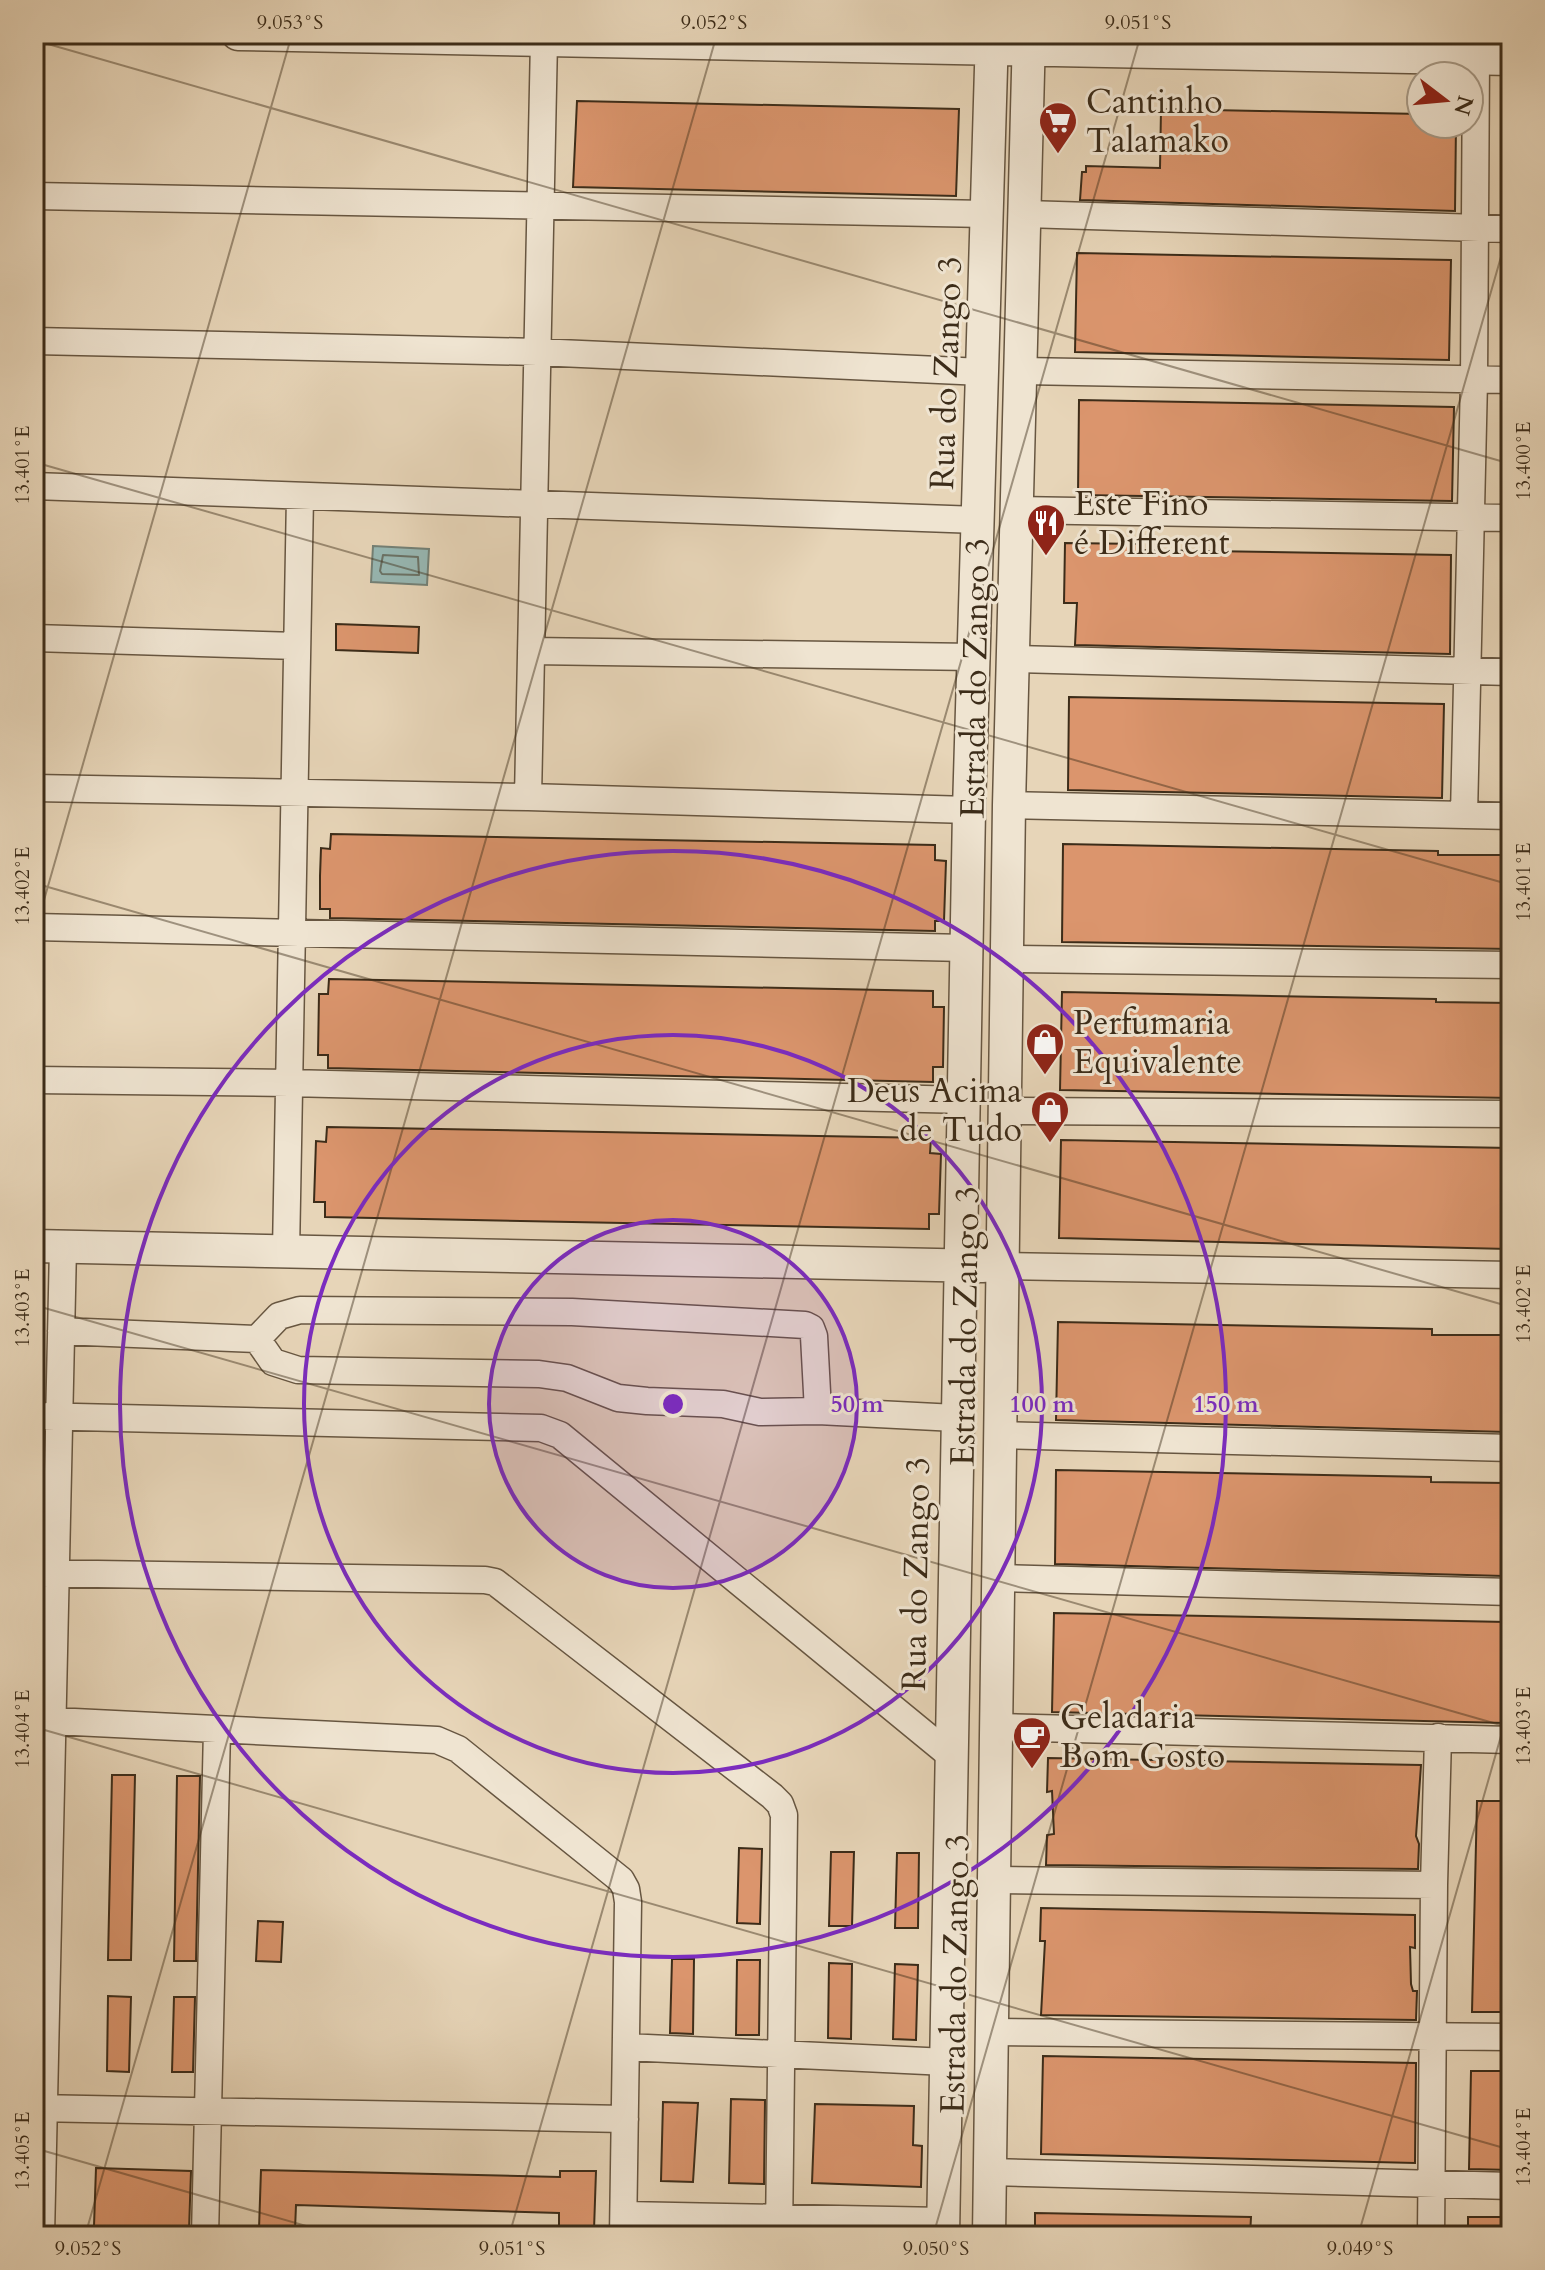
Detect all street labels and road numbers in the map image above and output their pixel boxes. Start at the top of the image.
street label: Rua do Zango 3 [919,255,973,491]
street label: Estrada do Zango 3 [950,538,1000,818]
street label: Estrada do Zango 3 [940,1186,990,1466]
street label: Rua do Zango 3 [891,1457,941,1691]
street label: Estrada do Zango 3 [930,1834,980,2114]

